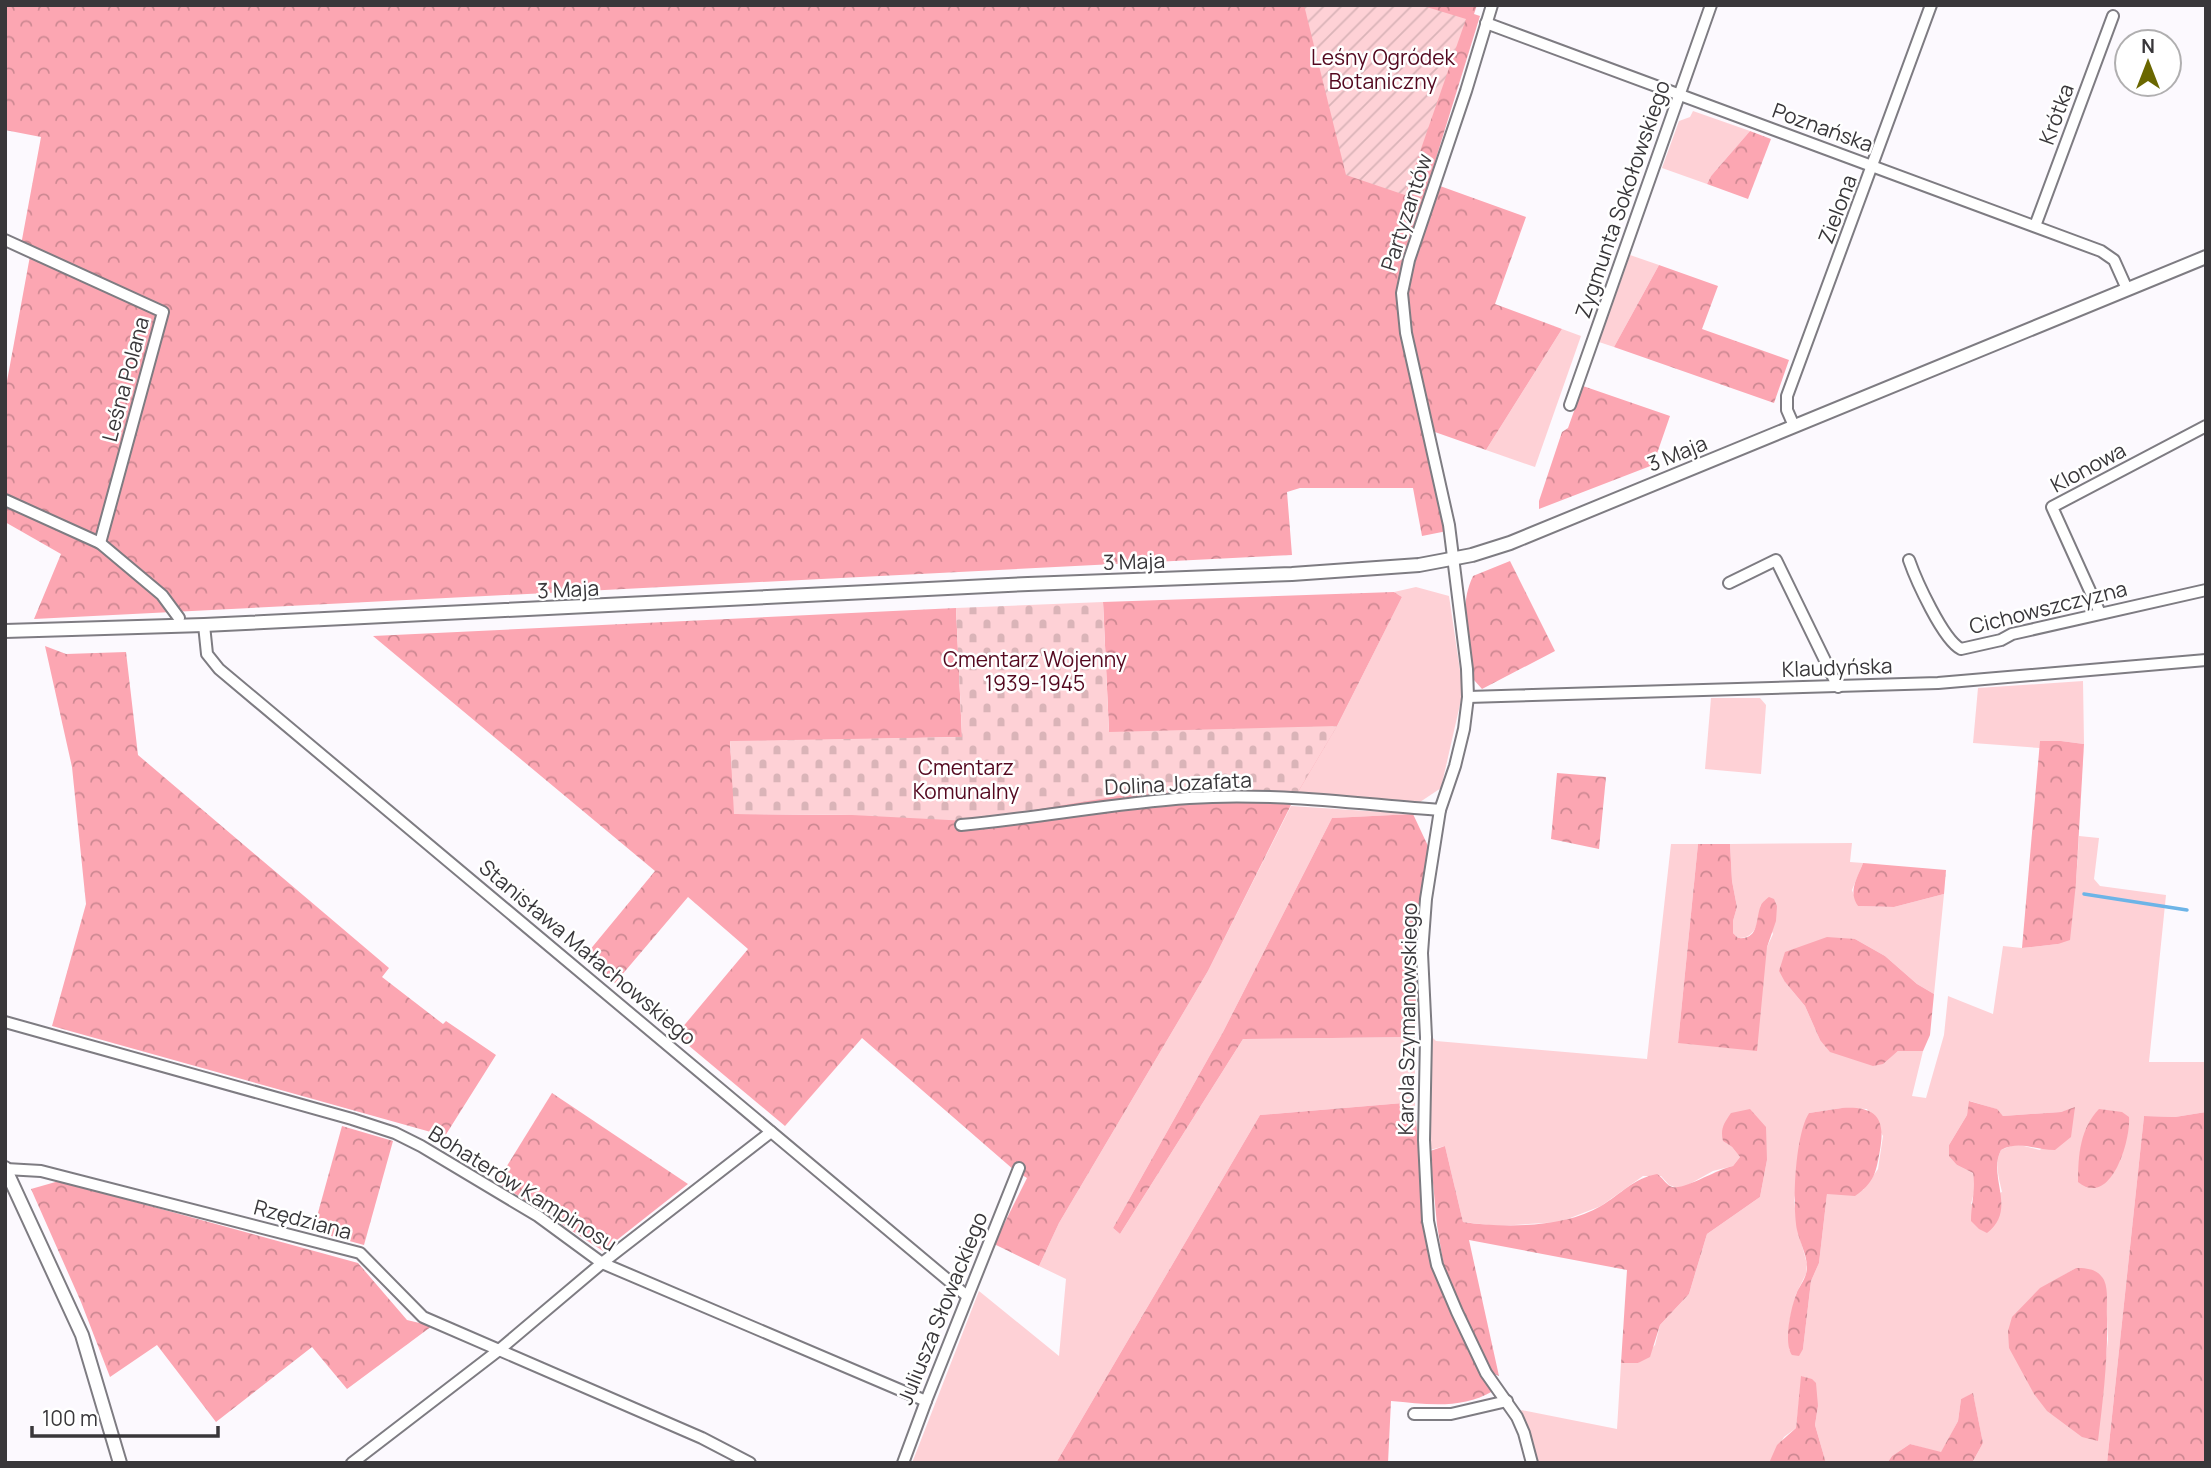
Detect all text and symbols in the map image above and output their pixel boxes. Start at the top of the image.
north arrow [2113,28,2183,98]
text: N [2141,33,2155,59]
park label: Leśny Ogródek Botaniczny [1311,43,1456,95]
street label: Zygmunta Sokołowskiego [1568,76,1676,322]
street label: Krótka [2032,80,2080,148]
street label: Poznańska [1769,96,1877,158]
street label: Partyzantów [1374,150,1438,274]
street label: Zielona [1811,171,1863,247]
street label: Leśna Polana [95,314,155,444]
street label: 3 Maja [1643,428,1711,478]
street label: Klonowa [2046,436,2130,498]
street label: 3 Maja [1102,546,1166,576]
street label: 3 Maja [536,573,600,605]
street label: Cichowszczyzna [1966,574,2130,640]
park label: Cmentarz Wojenny 1939-1945 [943,645,1127,697]
street label: Klaudyńska [1781,651,1893,683]
park label: Cmentarz Komunalny [913,753,1019,805]
street label: Dolina Jozafata [1104,765,1252,801]
street label: Stanisława Małachowskiego [474,853,702,1051]
street label: Karola Szymanowskiego [1391,903,1423,1135]
street label: Bohaterów Kampinosu [424,1119,622,1257]
street label: Rzędziana [251,1192,355,1246]
street label: Juliusza Słowackiego [891,1207,993,1409]
scale bar [32,1394,217,1438]
text: 100 m [42,1404,98,1432]

